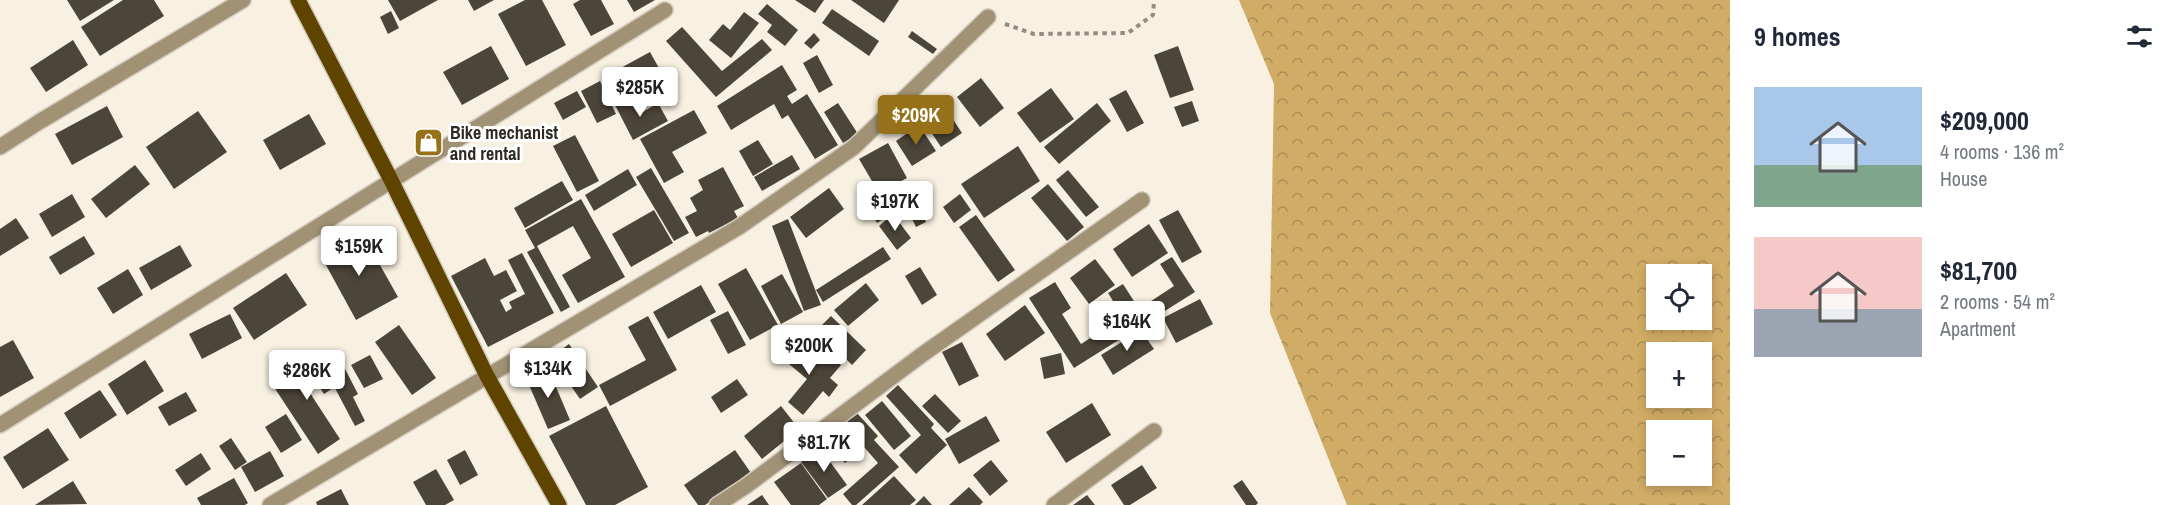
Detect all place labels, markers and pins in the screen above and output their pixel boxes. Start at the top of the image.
pin: $285K [598,67,682,118]
pin: $209K [874,95,958,146]
place label: Bike mechanist and rental [450,120,558,166]
shop icon: Bike mechanist and rental [413,126,445,158]
pin: $197K [853,181,937,232]
pin: $159K [317,226,401,277]
pin: $164K [1085,301,1169,352]
pin: $200K [767,325,851,376]
pin: $134K [506,348,590,399]
pin: $286K [265,350,349,401]
pin: $81.7K [775,422,873,473]

